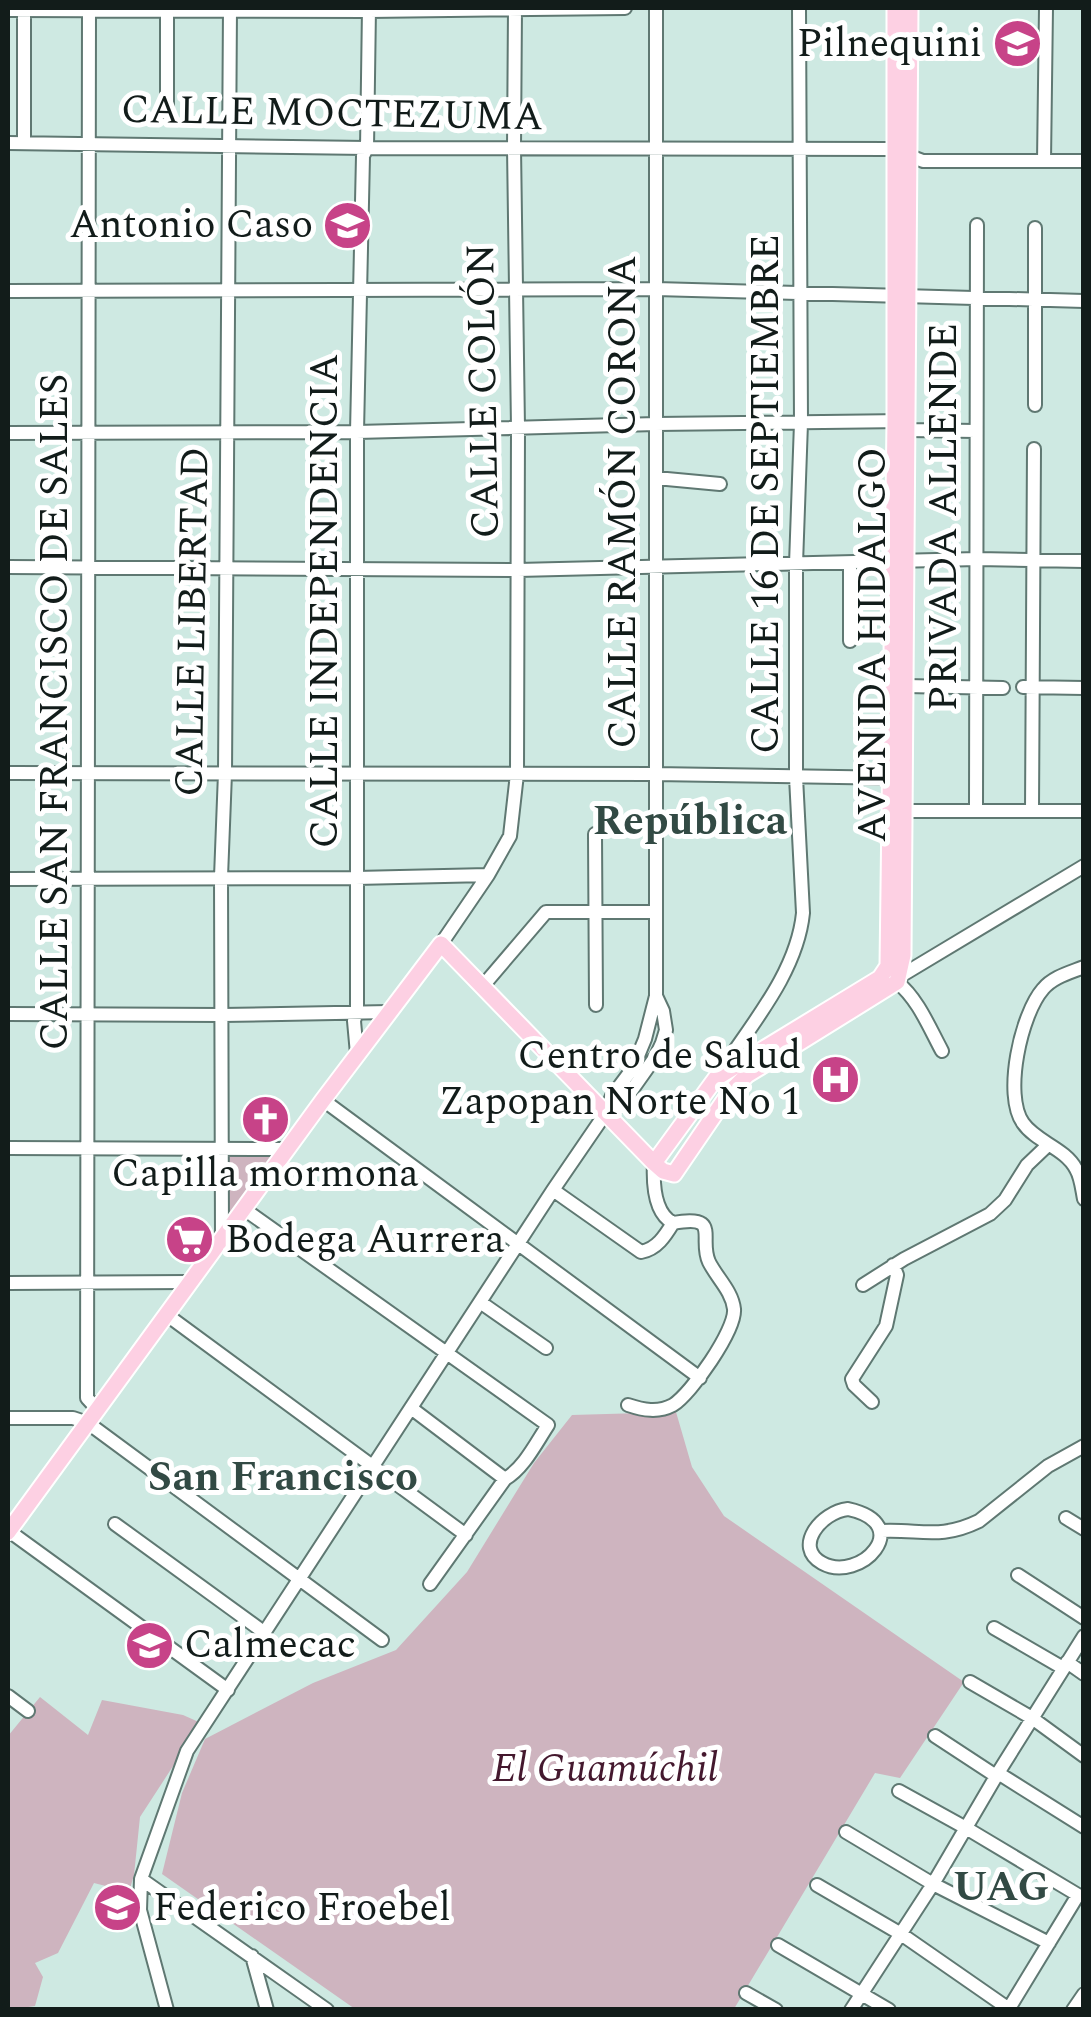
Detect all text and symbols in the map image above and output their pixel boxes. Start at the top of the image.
place label: Pilnequini [797,14,982,75]
school or university icon: Pilnequini [991,18,1043,70]
street label: CALLE MOCTEZUMA [120,80,544,148]
place label: Antonio Caso [69,195,313,256]
school or university icon: Antonio Caso [322,199,374,251]
street label: CALLE 16 DE SEPTIEMBRE [736,234,797,754]
street label: CALLE COLÓN [451,243,517,539]
street label: CALLE RAMÓN CORONA [593,255,654,749]
street label: PRIVADA ALLENDE [914,323,975,711]
street label: CALLE INDEPENDENCIA [295,353,356,849]
street label: CALLE SAN FRANCISCO DE SALES [25,373,86,1051]
street label: CALLE LIBERTAD [159,447,227,797]
street label: AVENIDA HIDALGO [843,447,904,843]
district label: República [593,790,788,853]
place label: Centro de Salud Zapopan Norte No 1 [439,1026,801,1133]
hospital icon: Centro de Salud Zapopan Norte No 1 [810,1053,862,1105]
church icon: Capilla mormona [239,1093,291,1145]
place label: Capilla mormona [111,1144,419,1205]
place label: Bodega Aurrera [225,1210,505,1271]
supermarket icon: Bodega Aurrera [164,1214,216,1266]
district label: San Francisco [148,1446,418,1509]
place label: Calmecac [184,1615,356,1676]
school or university icon: Calmecac [123,1619,175,1671]
park label: El Guamúchil [492,1739,718,1800]
district label: UAG [953,1856,1049,1919]
place label: Federico Froebel [153,1878,451,1939]
school or university icon: Federico Froebel [92,1882,144,1934]

